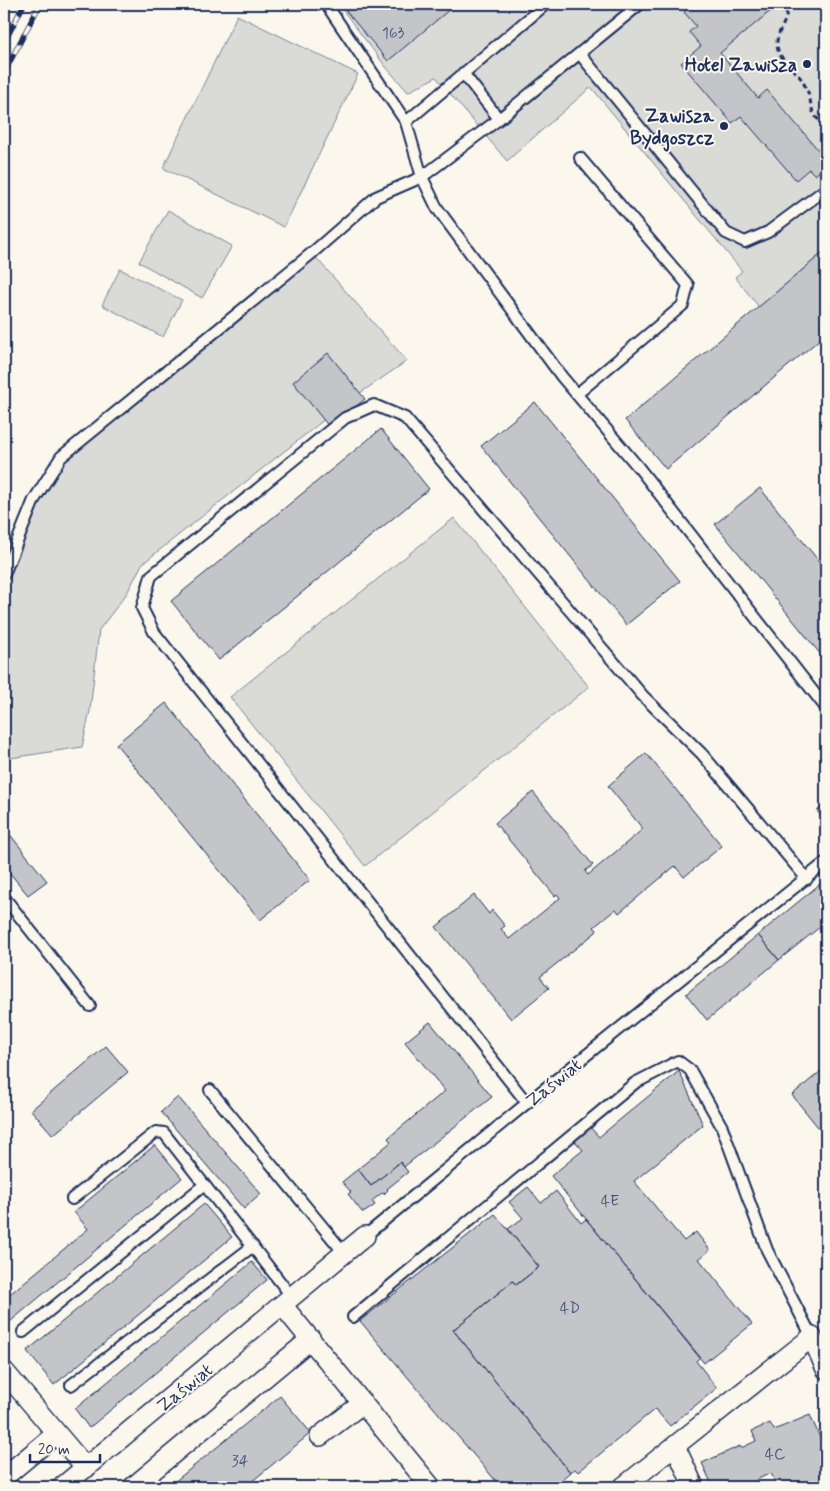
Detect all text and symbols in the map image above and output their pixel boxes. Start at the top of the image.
house number: 163 [382,23,405,44]
place label: Hotel Zawisza [685,53,797,78]
marker: Hotel Zawisza [801,58,813,70]
place label: Zawisza Bydgoszcz [630,104,715,152]
marker: Zawisza Bydgoszcz [718,120,730,132]
street label: Zaświat [521,1053,587,1114]
house number: 4E [601,1191,619,1212]
house number: 4D [560,1298,580,1319]
street label: Zaświat [152,1358,218,1419]
scale bar [30,1431,100,1463]
text: 20 m [38,1440,70,1460]
house number: 4C [765,1444,785,1465]
house number: 34 [232,1451,249,1472]

